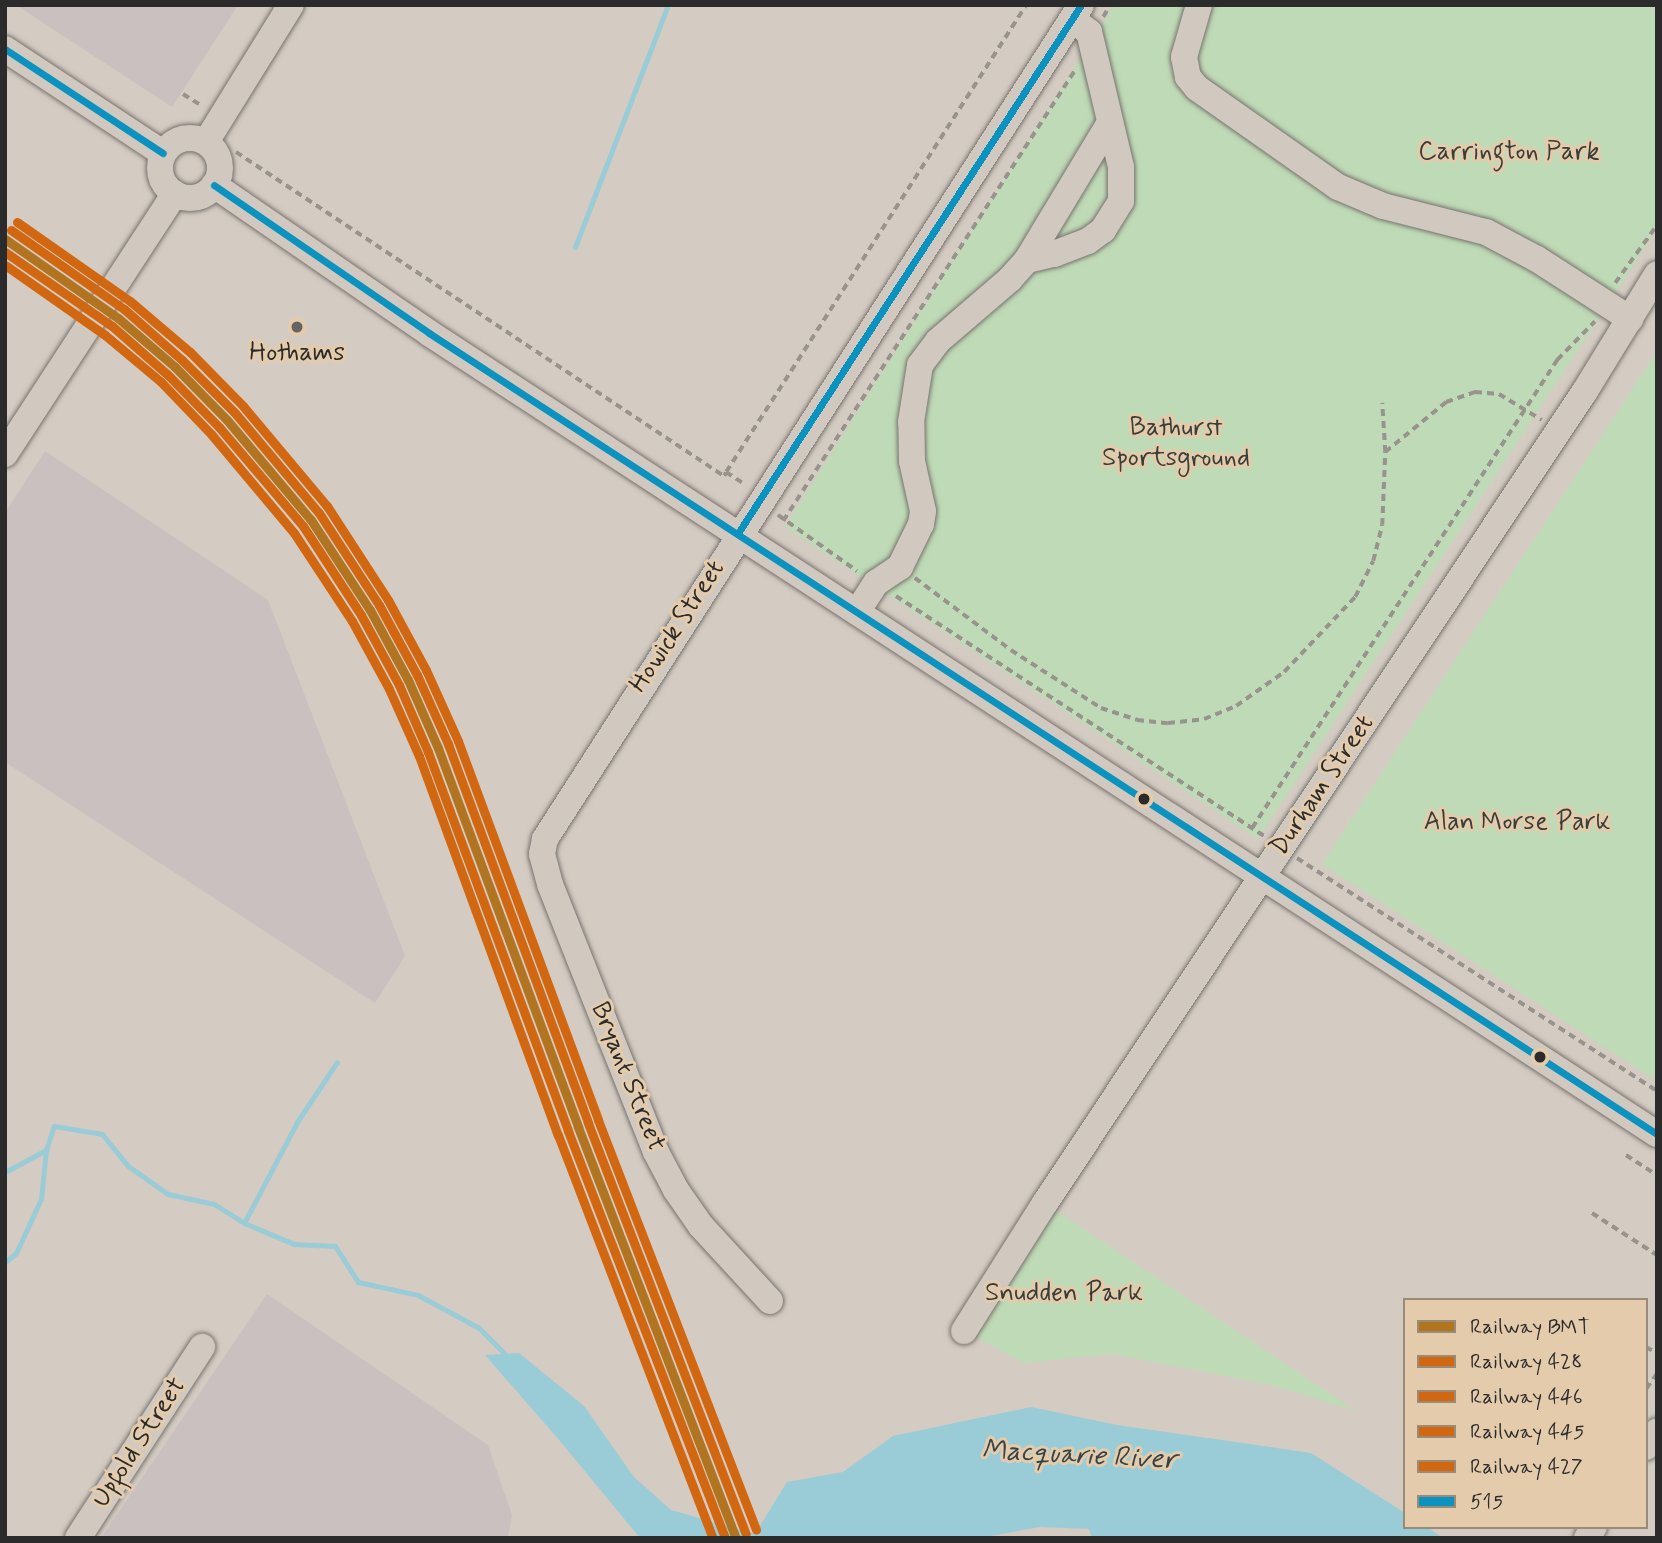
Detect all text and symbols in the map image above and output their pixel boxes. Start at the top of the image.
park label: Carrington Park [1420,137,1598,169]
marker: Hothams [289,319,305,335]
place label: Hothams [249,338,345,370]
park label: Bathurst Sportsground [1102,413,1250,474]
street label: Howick Street [622,553,734,701]
street label: Durham Street [1263,708,1383,864]
unlabelled marker [1137,792,1151,806]
park label: Alan Morse Park [1425,807,1609,839]
street label: Bryant Street [583,998,671,1156]
unlabelled marker [1533,1050,1547,1064]
park label: Snudden Park [988,1278,1140,1310]
legend [1403,1298,1648,1529]
text: Railway BMT [1470,1313,1590,1341]
text: Railway 428 [1470,1348,1582,1376]
street label: Upfold Street [87,1373,193,1513]
text: Railway 446 [1470,1383,1583,1411]
text: Railway 445 [1470,1418,1584,1446]
water label: Macquarie River [981,1434,1177,1478]
text: Railway 427 [1470,1453,1583,1481]
text: 515 [1470,1488,1503,1516]

